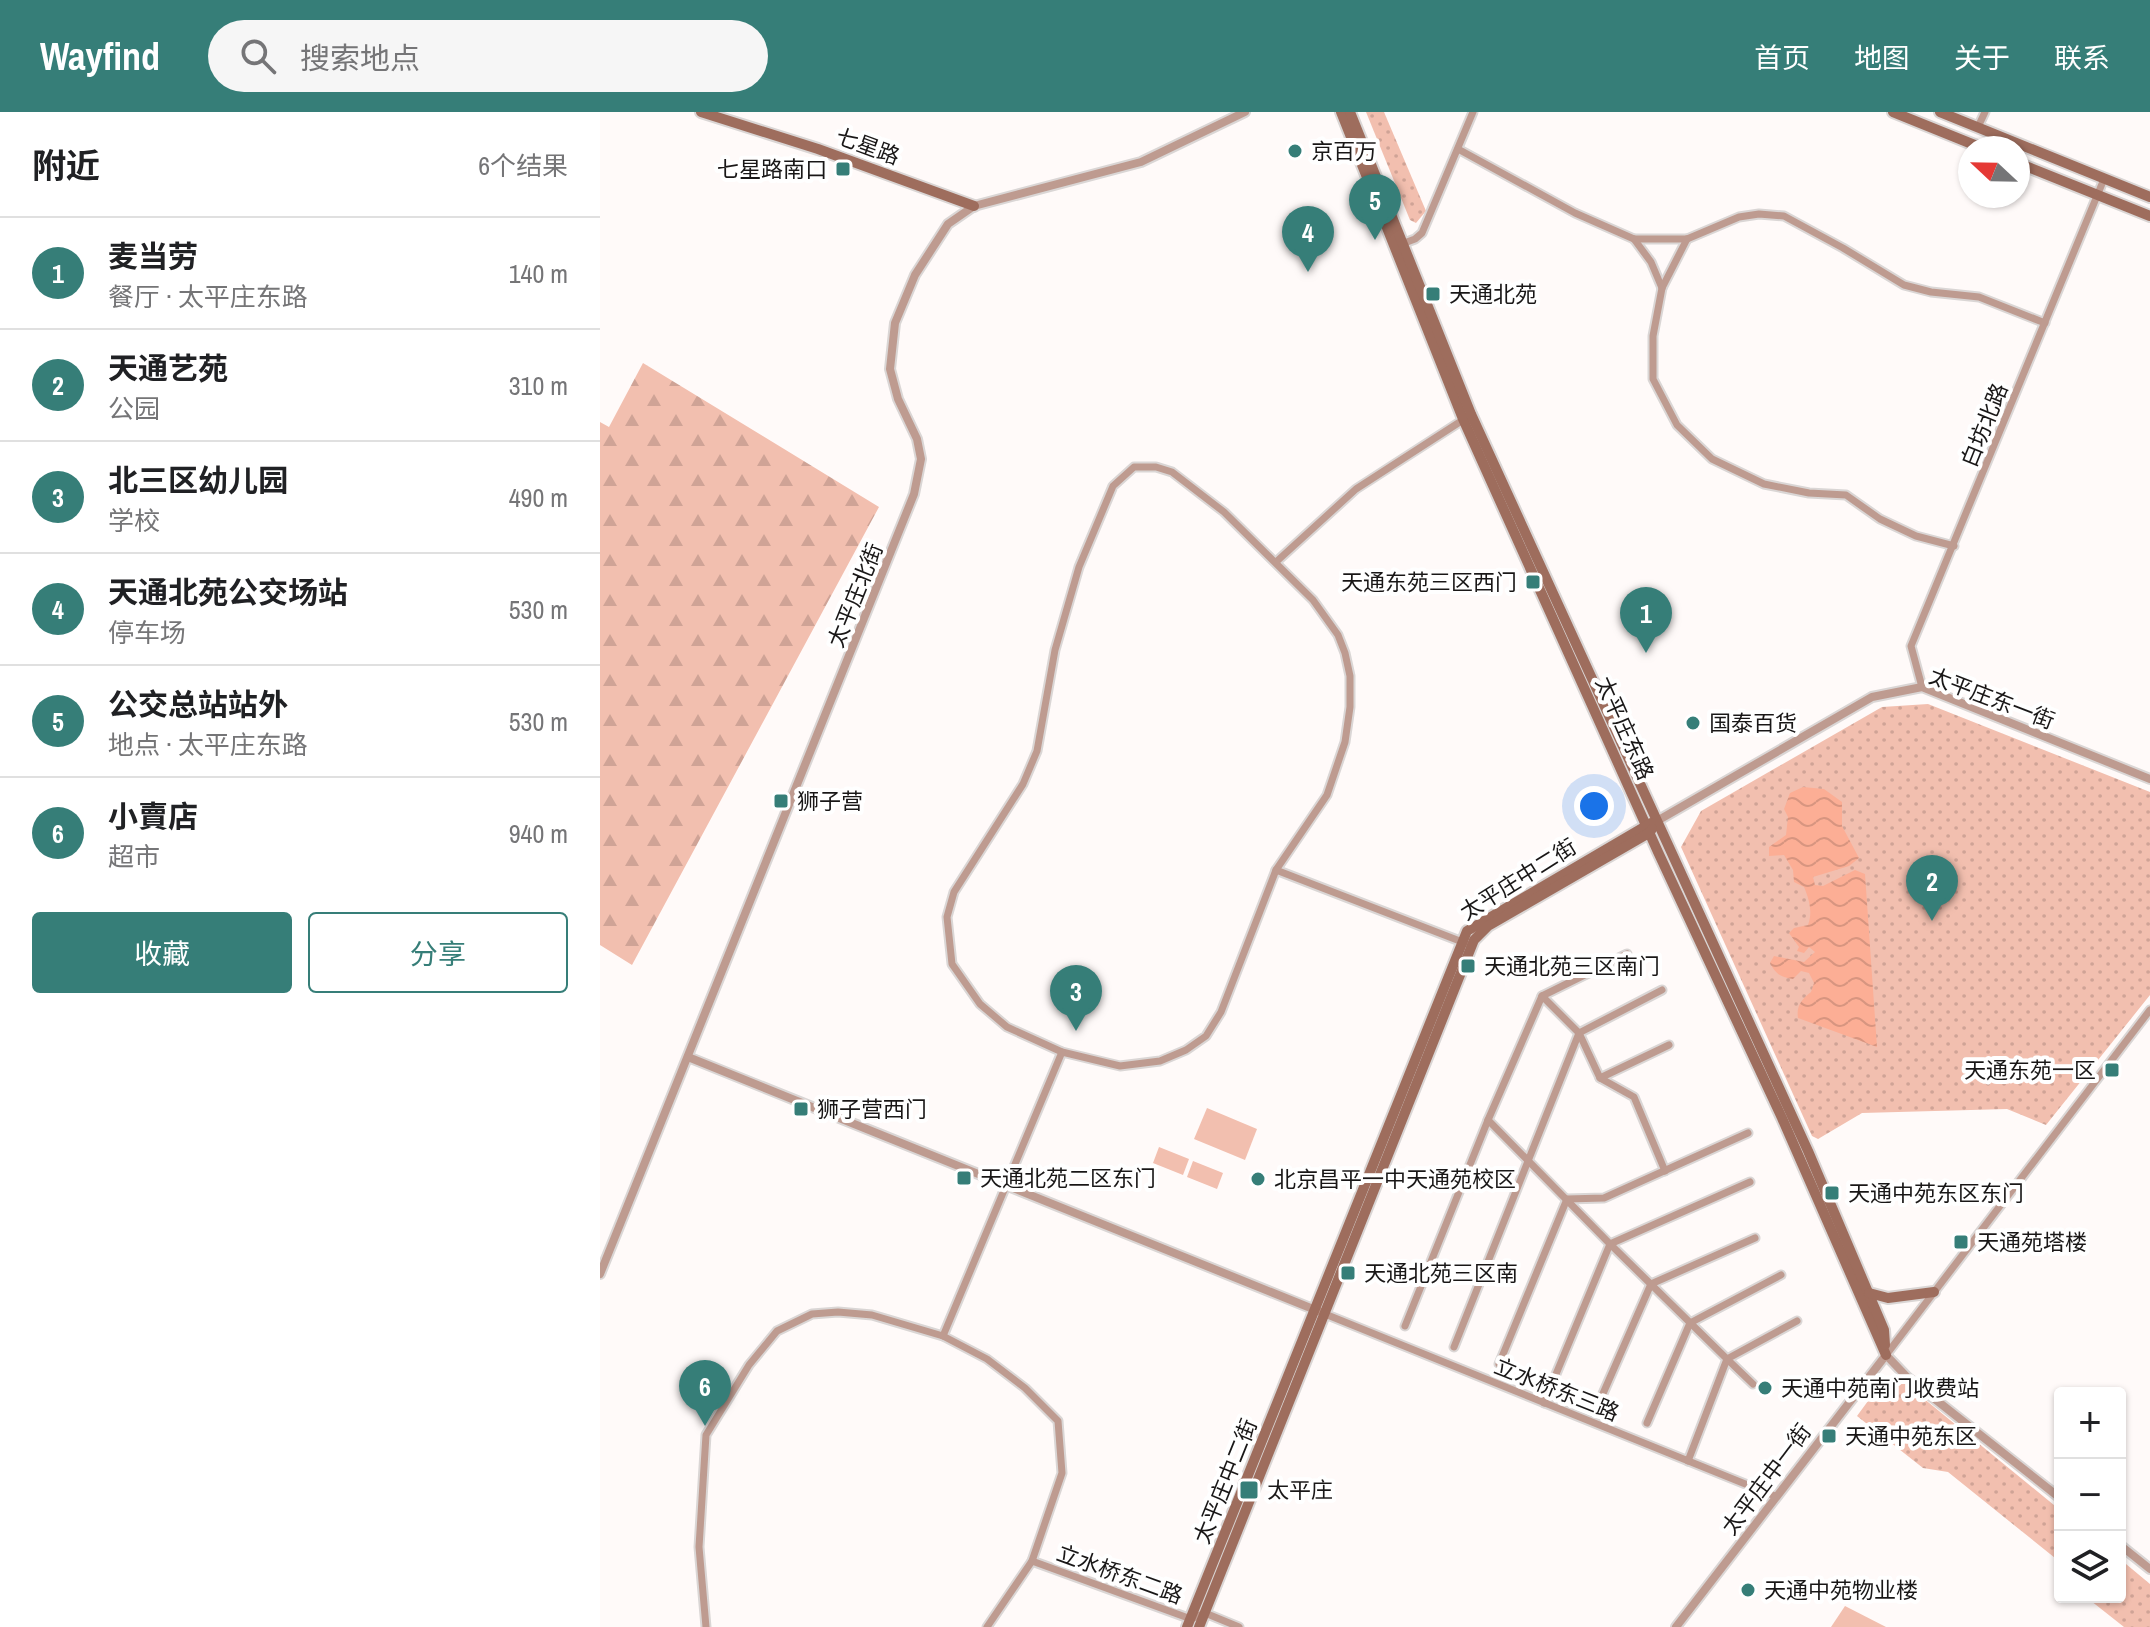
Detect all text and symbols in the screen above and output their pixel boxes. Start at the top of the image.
search box [208,20,768,92]
text: Wayfind [40,31,160,82]
icon: search [236,34,280,78]
text: 搜索地点 [300,38,420,78]
text: 首页 [1754,39,1810,77]
text: 地图 [1854,39,1910,77]
text: 关于 [1954,39,2010,77]
text: 联系 [2054,39,2110,77]
street label: 七星路 [832,121,904,171]
place label: 京百万 [1311,136,1377,166]
north arrow [1958,136,2030,208]
marker: 京百万 [1286,142,1304,160]
text: 附近 [32,143,100,189]
text: 6个结果 [478,148,568,183]
place label: 七星路南口 [717,154,827,184]
marker: 七星路南口 [834,160,852,178]
pin: 5 [1349,174,1401,240]
pin: 4 [1282,206,1334,272]
text: 麦当劳 [108,236,198,276]
text: 1 [52,256,64,291]
text: 140 m [509,256,568,291]
text: 餐厅 · 太平庄东路 [108,279,308,314]
place label: 天通北苑 [1449,279,1537,309]
marker: 天通北苑 [1424,285,1442,303]
text: 天通艺苑 [108,348,228,388]
text: 2 [52,368,64,403]
text: 310 m [509,368,568,403]
street label: 白坊北路 [1954,379,2014,471]
text: 公园 [108,391,160,426]
text: 北三区幼儿园 [108,460,288,500]
text: 3 [52,480,64,515]
text: 490 m [509,480,568,515]
text: 学校 [108,503,160,538]
street label: 太平庄北街 [820,538,890,652]
place label: 天通东苑三区西门 [1341,567,1517,597]
text: 天通北苑公交场站 [108,572,348,612]
marker: 天通东苑三区西门 [1524,573,1542,591]
pin: 1 [1620,587,1672,653]
text: 4 [52,592,64,627]
text: 530 m [509,592,568,627]
text: 停车场 [108,615,186,650]
street label: 太平庄东一街 [1925,660,2059,736]
street label: 太平庄东路 [1589,672,1661,784]
text: 公交总站站外 [108,684,288,724]
text: 5 [52,704,64,739]
text: 530 m [509,704,568,739]
place label: 国泰百货 [1709,708,1797,738]
marker: 国泰百货 [1684,714,1702,732]
text: 地点 · 太平庄东路 [108,727,308,762]
place label: 狮子营 [797,786,863,816]
your location [1574,786,1614,826]
marker: 狮子营 [772,792,790,810]
text: 小賣店 [108,796,198,836]
text: 6 [52,816,64,851]
text: 940 m [509,816,568,851]
street label: 太平庄中二街 [1454,831,1582,927]
text: 超市 [108,839,160,874]
pin: 2 [1906,855,1958,921]
button: 收藏 [32,912,292,993]
button: 分享 [308,912,568,993]
place label: 天通北苑三区南门 [1484,951,1660,981]
marker: 天通北苑三区南门 [1459,957,1477,975]
pin: 3 [1050,965,1102,1031]
place label: 天通东苑一区 [1964,1055,2096,1085]
marker: 天通东苑一区 [2103,1061,2121,1079]
place label: 狮子营西门 [817,1094,927,1124]
marker: 狮子营西门 [792,1100,810,1118]
place label: 天通北苑二区东门 [980,1163,1156,1193]
place label: 北京昌平一中天通苑校区 [1274,1164,1516,1194]
marker: 天通北苑二区东门 [955,1169,973,1187]
marker: 北京昌平一中天通苑校区 [1249,1170,1267,1188]
place label: 天通中苑东区东门 [1848,1178,2024,1208]
marker: 天通中苑东区东门 [1823,1184,1841,1202]
place label: 天通苑塔楼 [1977,1227,2087,1257]
marker: 天通苑塔楼 [1952,1233,1970,1251]
place label: 天通北苑三区南 [1364,1258,1518,1288]
marker: 天通北苑三区南 [1339,1264,1357,1282]
street label: 立水桥东三路 [1490,1350,1624,1428]
pin: 6 [679,1360,731,1426]
place label: 天通中苑南门收费站 [1781,1373,1979,1403]
marker: 天通中苑南门收费站 [1756,1379,1774,1397]
map controls [2054,1387,2126,1603]
button: + [2054,1387,2126,1459]
street label: 太平庄中二街 [1186,1414,1264,1548]
street label: 太平庄中一街 [1714,1417,1818,1541]
place label: 天通中苑东区 [1845,1421,1977,1451]
marker: 天通中苑东区 [1820,1427,1838,1445]
button: − [2054,1459,2126,1531]
place label: 太平庄 [1267,1475,1333,1505]
marker: 太平庄 [1238,1479,1260,1501]
button: layers [2054,1531,2126,1603]
street label: 立水桥东二路 [1053,1537,1187,1611]
place label: 天通中苑物业楼 [1764,1575,1918,1605]
marker: 天通中苑物业楼 [1739,1581,1757,1599]

